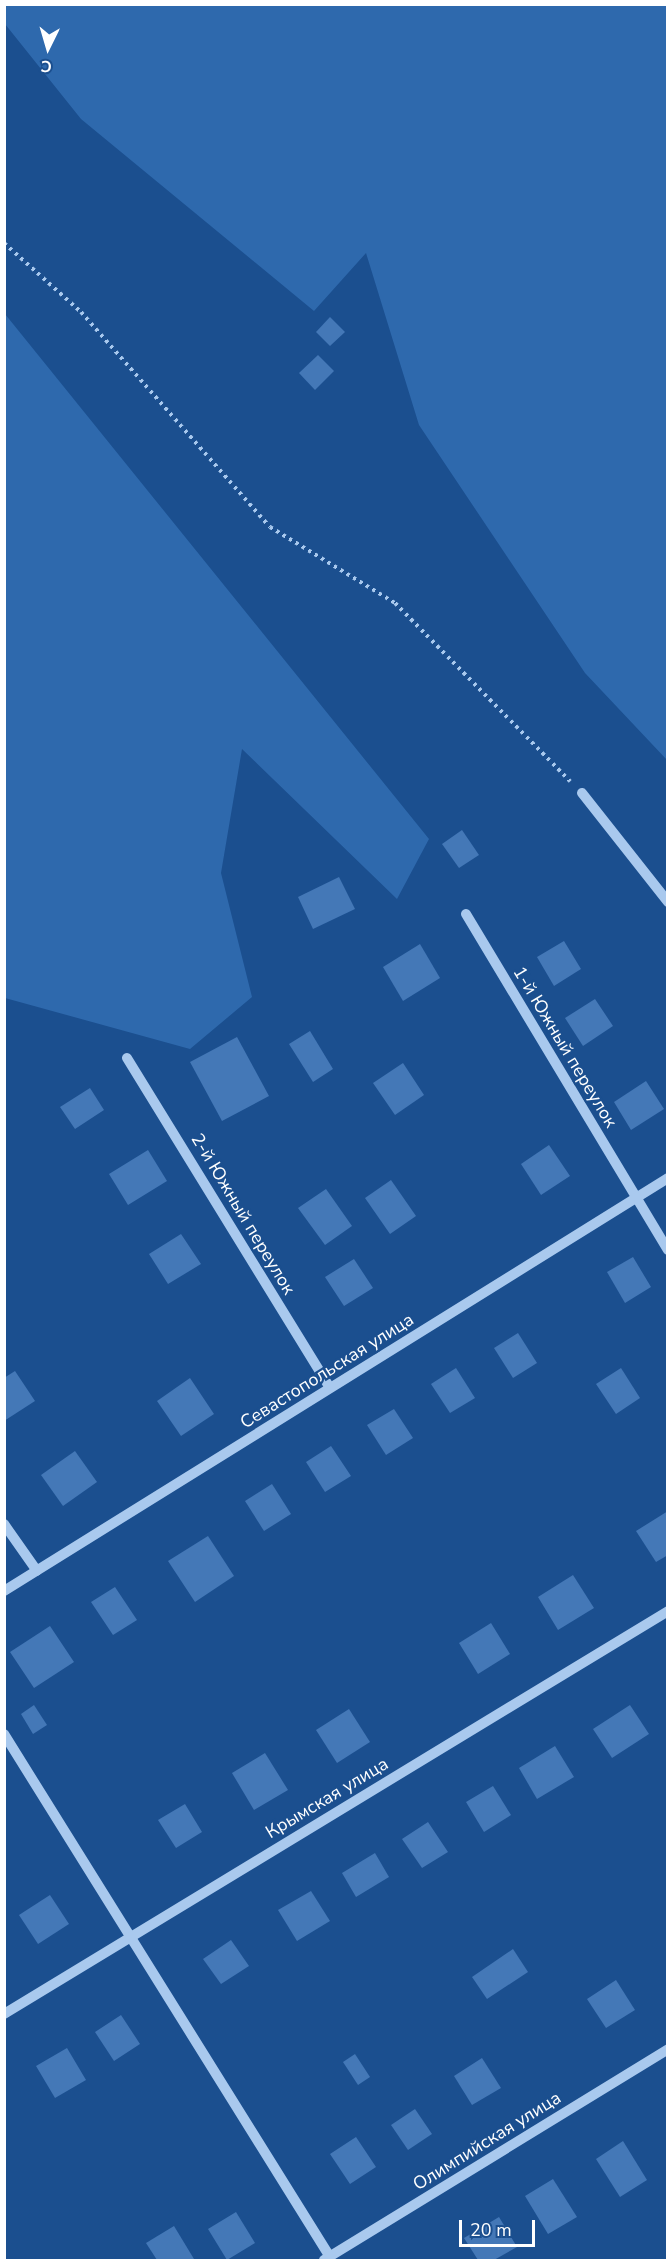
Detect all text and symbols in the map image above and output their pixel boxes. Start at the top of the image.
north arrow [18,18,78,78]
text: С [40,54,53,77]
street label: 1-й Южный переулок [508,962,622,1132]
street label: 2-й Южный переулок [186,1129,300,1299]
street label: Севастопольская улица [236,1309,418,1433]
street label: Крымская улица [262,1753,392,1843]
street label: Олимпийская улица [409,2087,565,2195]
scale bar [462,2208,538,2246]
text: 20 m [470,2218,512,2242]

